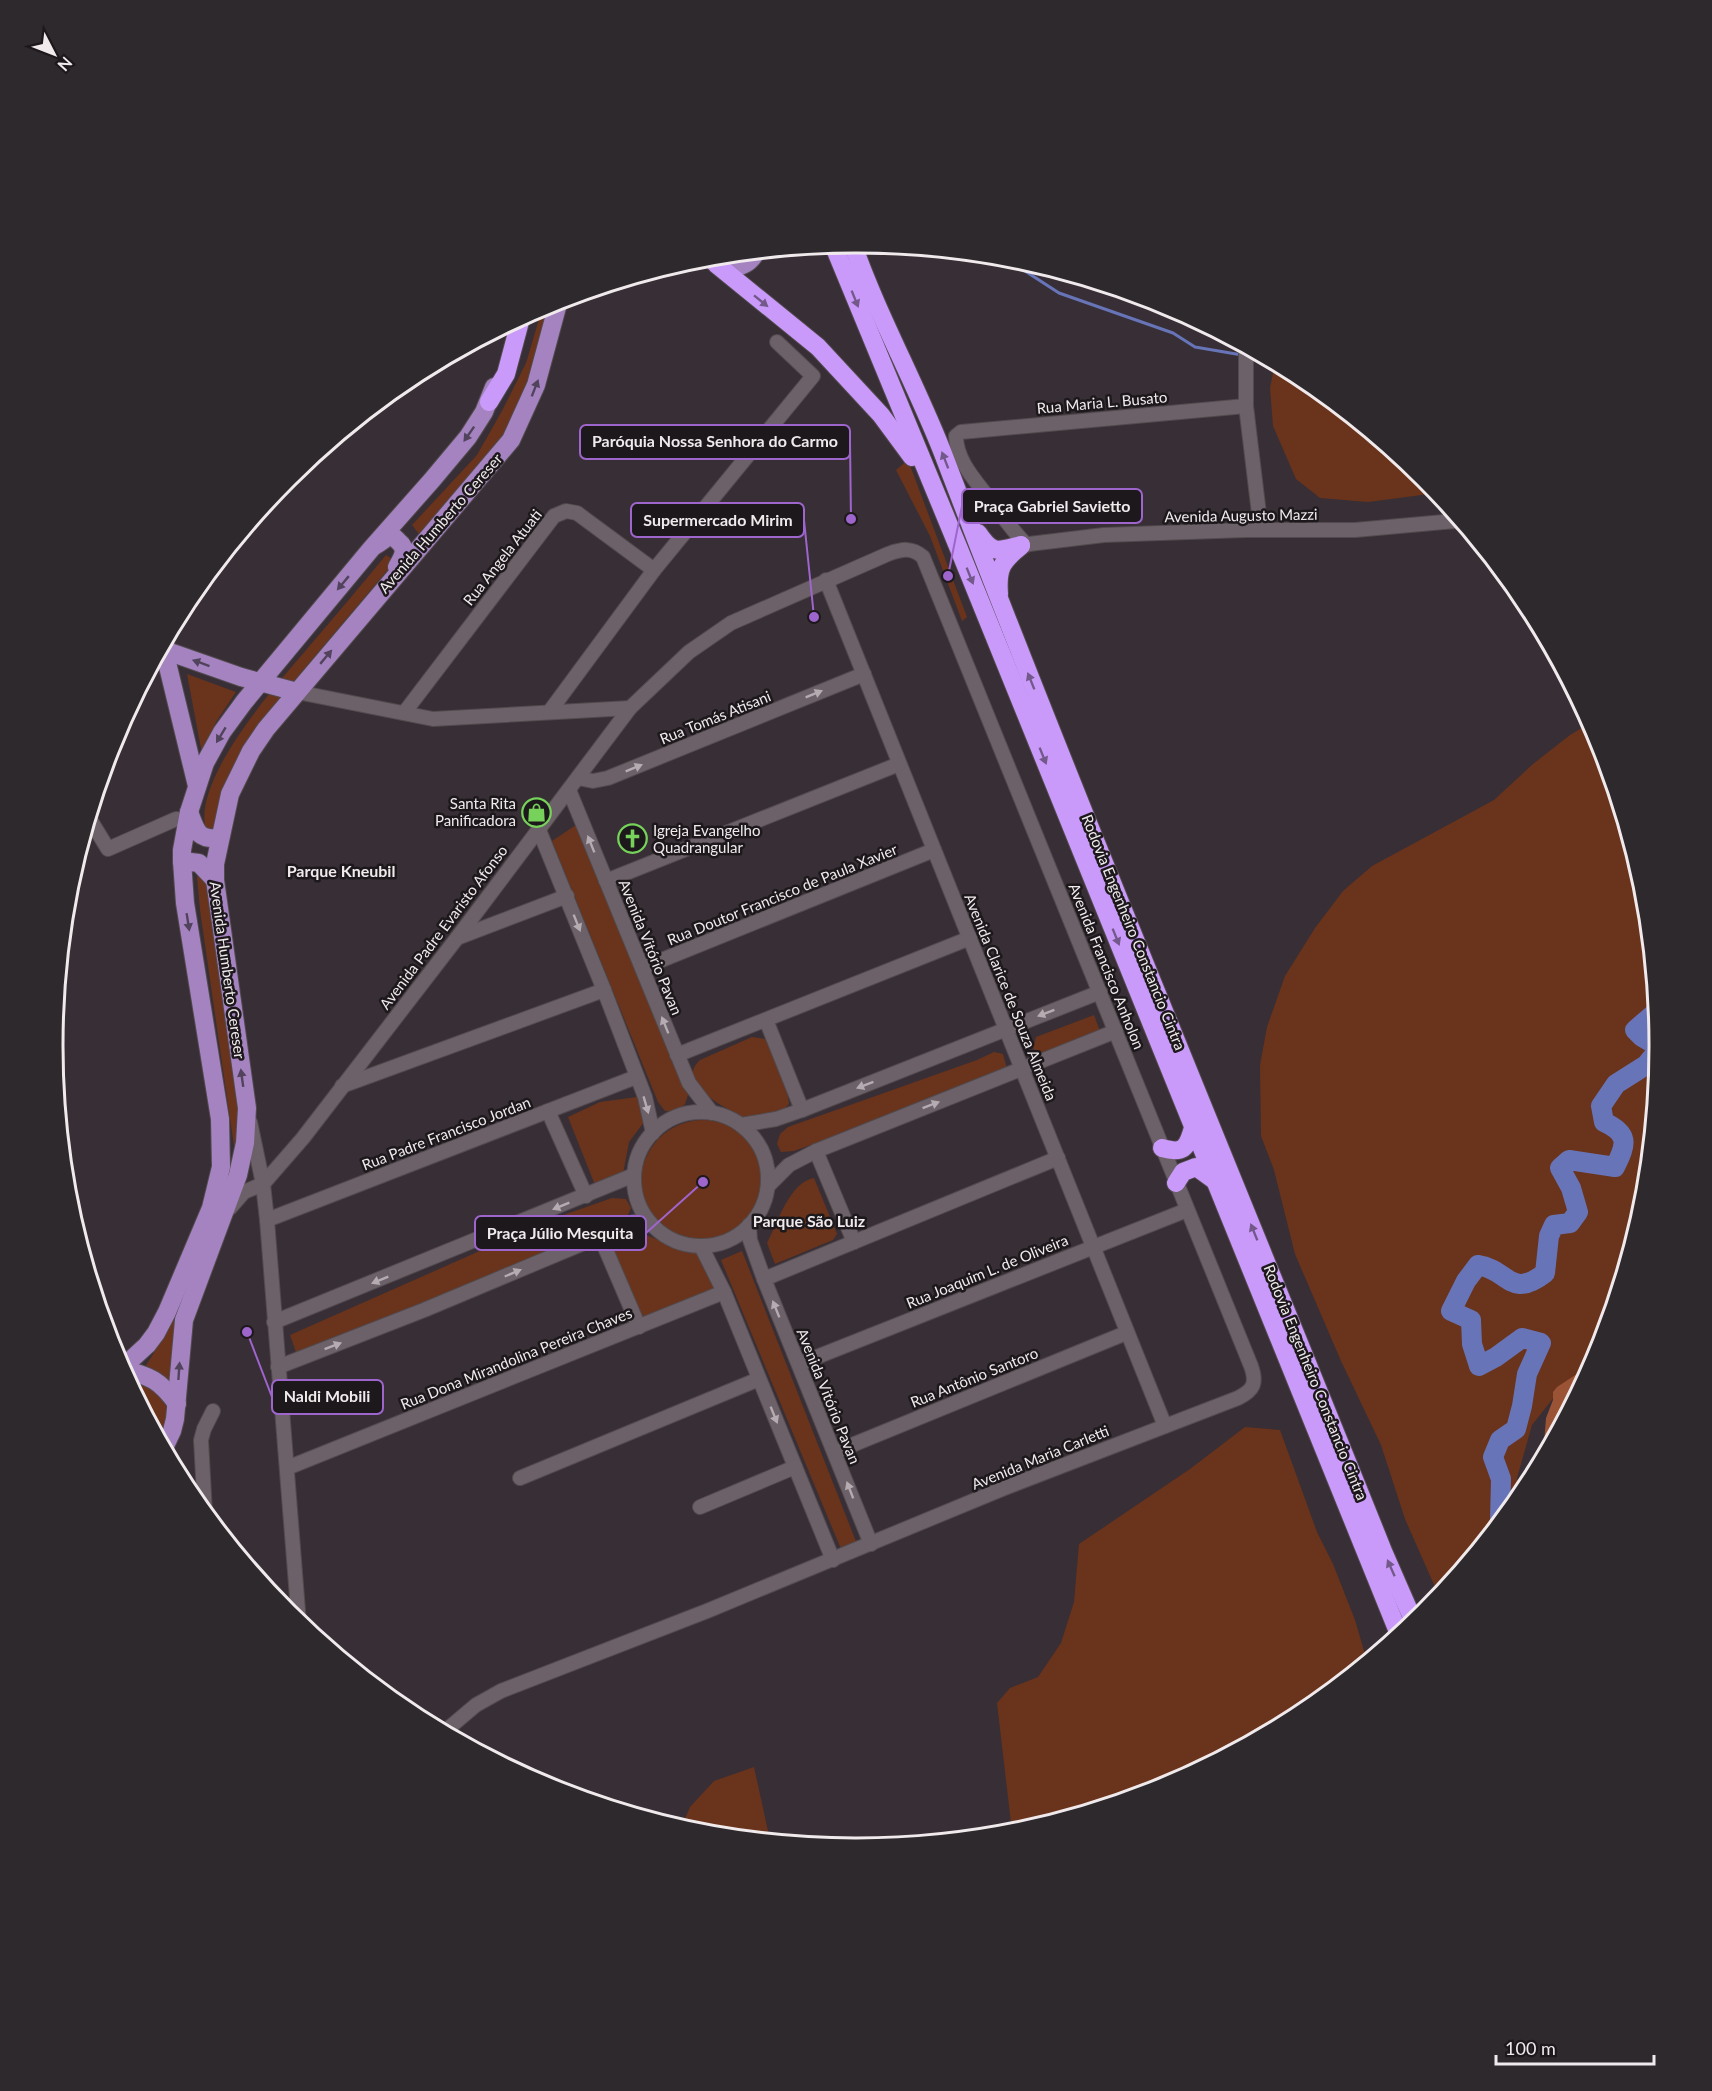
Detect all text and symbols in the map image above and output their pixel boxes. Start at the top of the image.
north arrow [24,24,84,84]
text: N [54,53,77,75]
one-way arrow [850,290,860,308]
one-way arrow [753,294,769,307]
one-way arrow [530,379,540,397]
street label: Rua Maria L. Busato [1036,387,1168,417]
callout: Paróquia Nossa Senhora do Carmo [580,425,850,459]
one-way arrow [463,426,475,442]
text: Paróquia Nossa Senhora do Carmo [592,431,838,450]
street label: Avenida Humberto Cereser [375,449,506,596]
one-way arrow [940,451,950,469]
callout: Praça Gabriel Savietto [962,489,1142,523]
text: Praça Gabriel Savietto [974,496,1130,515]
callout: Supermercado Mirim [631,503,804,537]
street label: Rua Angela Atuati [459,505,545,609]
street label: Avenida Augusto Mazzi [1164,505,1318,525]
text: Supermercado Mirim [643,510,793,529]
one-way arrow [965,567,975,585]
one-way arrow [337,575,350,590]
one-way arrow [320,649,333,665]
one-way arrow [192,658,210,667]
one-way arrow [1026,672,1036,690]
street label: Rua Tomás Atisani [657,686,773,748]
one-way arrow [805,689,823,698]
one-way arrow [216,727,227,743]
one-way arrow [1038,748,1048,766]
one-way arrow [625,763,643,773]
place label: Santa Rita Panificadora [435,794,516,829]
shop icon: Santa Rita Panificadora [521,796,553,828]
street label: Rodovia Engenheiro Constancio Cintra [1078,812,1190,1052]
place label: Igreja Evangelho Quadrangular [653,821,760,856]
church icon: Igreja Evangelho Quadrangular [616,823,648,855]
one-way arrow [586,835,595,853]
street label: Rua Doutor Francisco de Paula Xavier [664,839,900,949]
street label: Avenida Padre Evaristo Afonso [375,841,511,1013]
district label: Parque Kneubil [287,861,395,880]
street label: Avenida Vitório Pavan [616,877,686,1017]
street label: Avenida Humberto Cereser [207,880,249,1060]
street label: Avenida Francisco Anholon [1065,880,1149,1052]
street label: Avenida Clarice de Souza Almeida [961,891,1061,1103]
one-way arrow [183,913,192,932]
one-way arrow [572,914,582,932]
one-way arrow [1112,928,1121,946]
one-way arrow [1036,1008,1054,1018]
one-way arrow [660,1015,670,1033]
one-way arrow [238,1068,247,1087]
one-way arrow [855,1081,873,1091]
street label: Rua Padre Francisco Jordan [359,1092,533,1174]
one-way arrow [642,1096,651,1114]
one-way arrow [922,1099,940,1109]
one-way arrow [552,1202,570,1211]
district label: Parque São Luiz [753,1211,865,1230]
callout: Praça Júlio Mesquita [475,1216,646,1250]
text: Praça Júlio Mesquita [487,1223,633,1242]
one-way arrow [1249,1223,1258,1241]
street label: Rua Joaquim L. de Oliveira [903,1230,1071,1312]
street label: Rodovia Engenheiro Constancio Cintra [1260,1262,1372,1502]
one-way arrow [505,1268,523,1278]
one-way arrow [371,1275,389,1285]
one-way arrow [771,1300,780,1318]
street label: Rua Dona Mirandolina Pereira Chaves [398,1303,634,1413]
street label: Avenida Vitório Pavan [794,1326,864,1466]
one-way arrow [324,1341,342,1350]
street label: Rua Antônio Santoro [908,1343,1040,1411]
one-way arrow [174,1361,184,1380]
callout: Naldi Mobili [272,1380,383,1414]
text: Naldi Mobili [284,1386,370,1405]
one-way arrow [769,1407,779,1425]
street label: Avenida Maria Carletti [969,1421,1111,1493]
one-way arrow [844,1480,854,1498]
one-way arrow [1386,1560,1395,1577]
scale bar [1496,2028,1654,2066]
text: 100 m [1505,2037,1556,2059]

